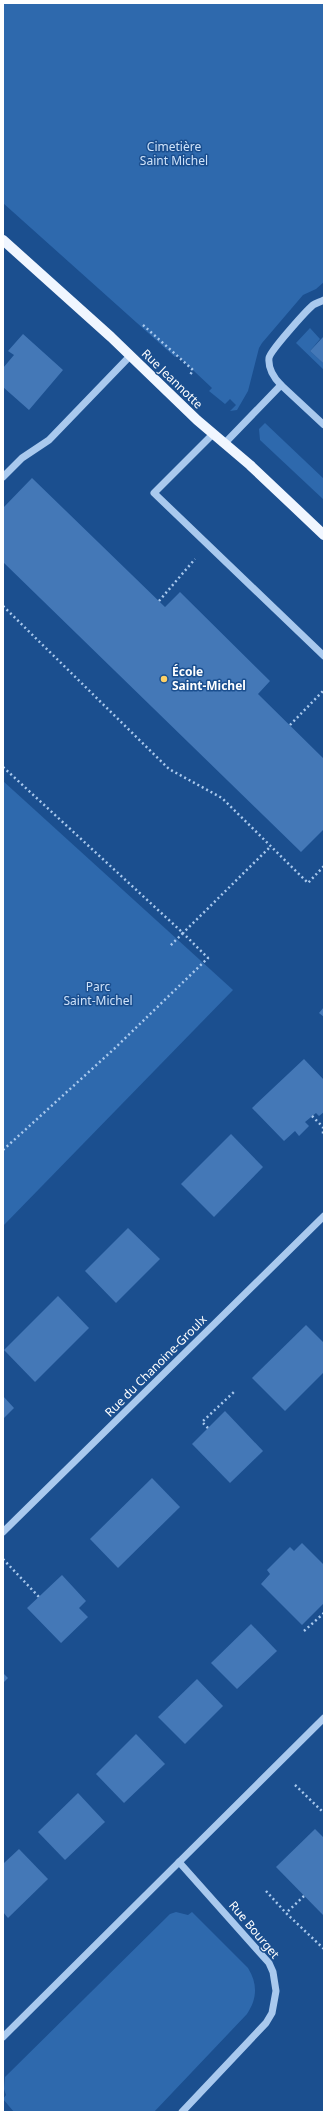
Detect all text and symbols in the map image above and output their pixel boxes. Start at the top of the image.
park label: Cimetière Saint Michel [140,138,208,169]
street label: Rue Jeannotte [138,345,207,412]
place label: École Saint-Michel [172,663,246,694]
marker: École Saint-Michel [159,674,169,684]
park label: Parc Saint-Michel [63,978,133,1009]
street label: Rue du Chanoine-Groulx [101,1310,211,1420]
street label: Rue Bourget [225,1897,284,1963]

